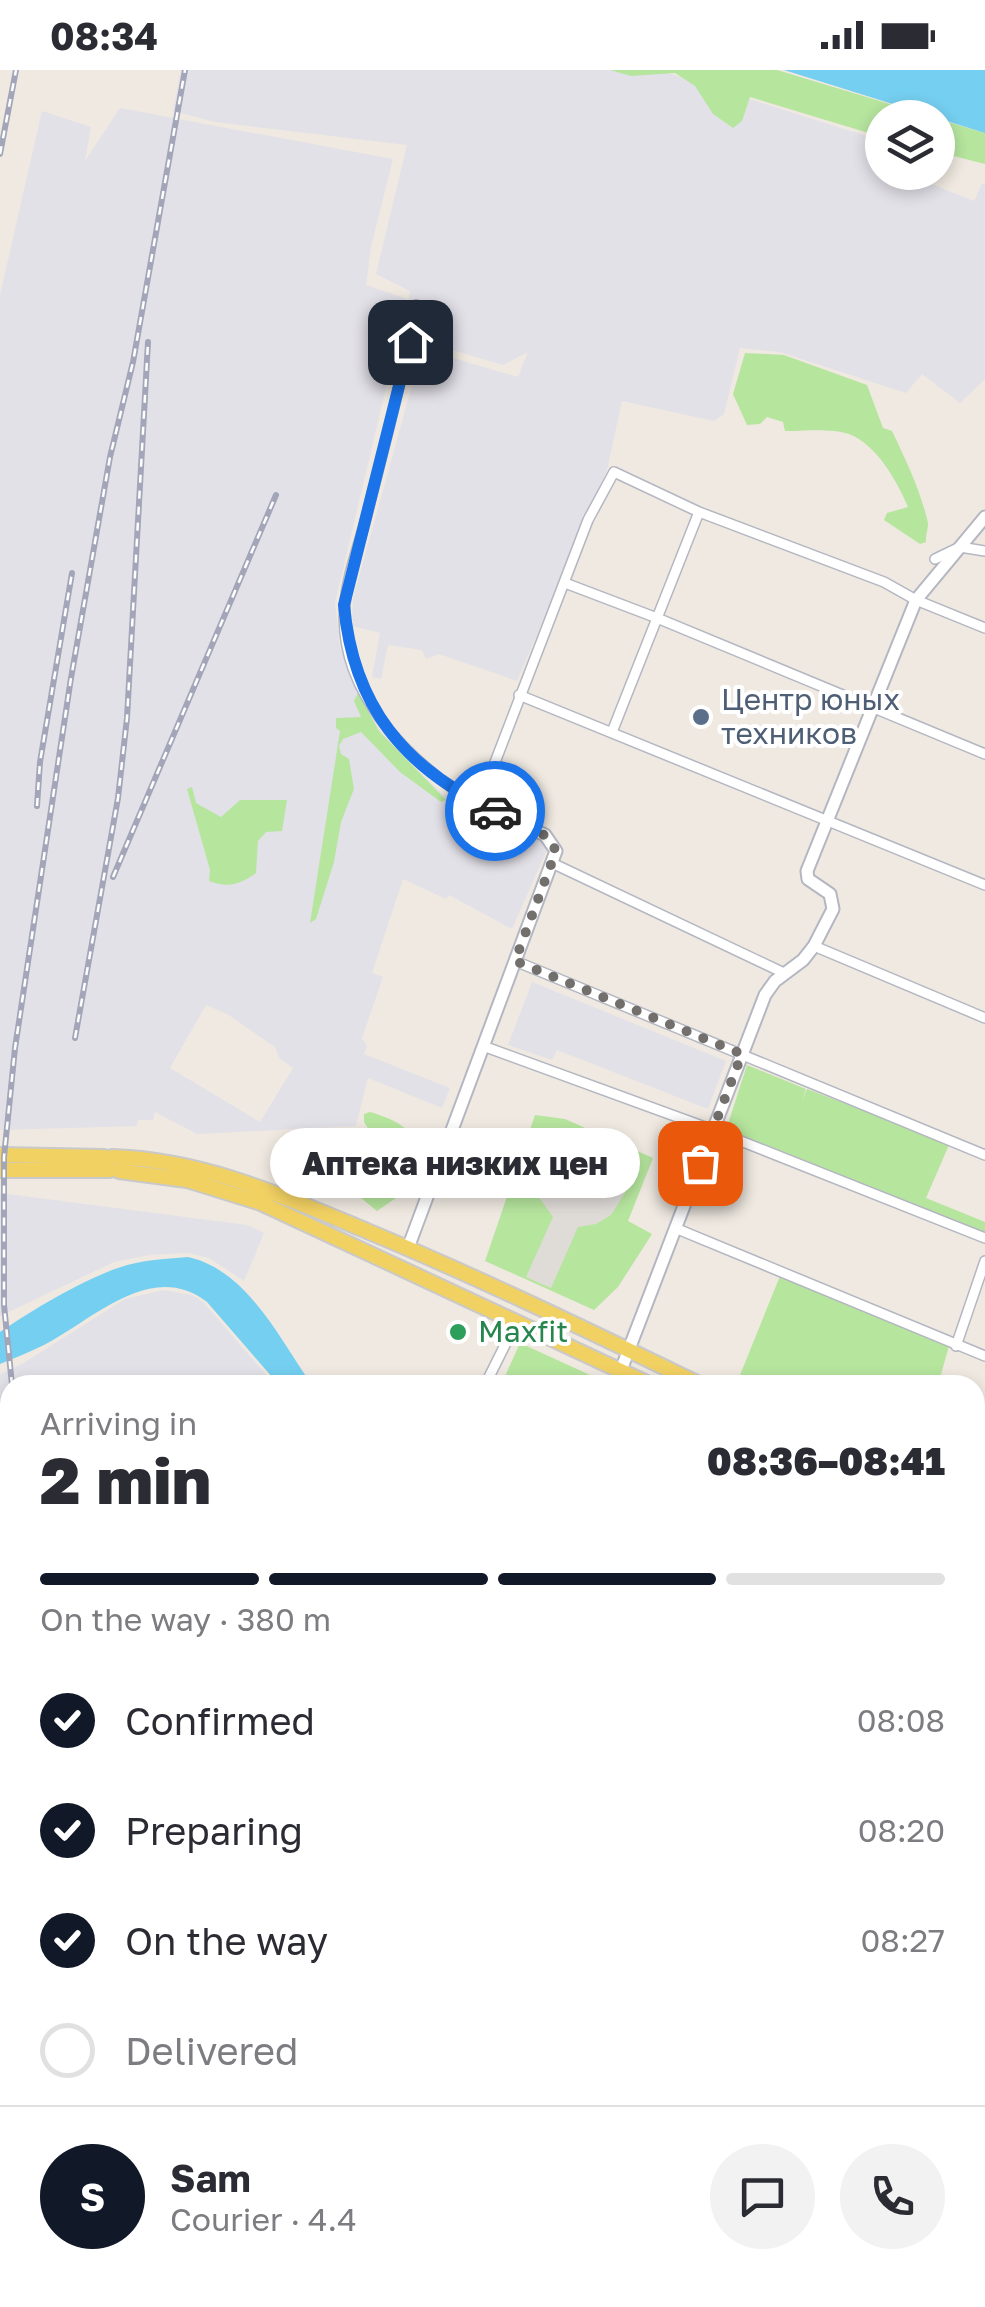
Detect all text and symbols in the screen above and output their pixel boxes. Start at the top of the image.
text: 08:34 [50,13,158,58]
map controls [865,100,955,190]
button: layers [865,100,955,190]
pin [368,300,453,385]
icon: home [383,315,438,370]
place label: Центр юных техников [721,681,900,751]
marker: Центр юных техников [690,706,712,728]
courier [445,761,545,861]
icon: car [468,784,523,839]
pin [658,1121,743,1206]
callout: Аптека низких цен [270,1128,640,1198]
icon: bag [673,1136,728,1191]
text: Аптека низких цен [302,1144,608,1182]
place label: Maxfit [478,1313,568,1349]
marker: Maxfit [447,1321,469,1343]
text: Arriving in [40,1404,197,1442]
text: 08:36–08:41 [707,1438,945,1483]
text: 2 min [40,1440,211,1518]
text: On the way · 380 m [40,1600,331,1638]
icon: check [40,1693,95,1748]
text: Confirmed [125,1698,315,1743]
text: 08:08 [857,1701,945,1739]
icon: check [40,1803,95,1858]
text: Preparing [125,1808,303,1853]
text: 08:20 [858,1811,945,1849]
icon: check [40,1913,95,1968]
text: On the way [125,1918,328,1963]
text: 08:27 [861,1921,945,1959]
text: Delivered [125,2028,298,2073]
button: chat [710,2144,815,2249]
button: phone [840,2144,945,2249]
text: Sam [170,2155,251,2200]
text: S [80,2174,105,2219]
text: Courier · 4.4 [170,2200,357,2238]

